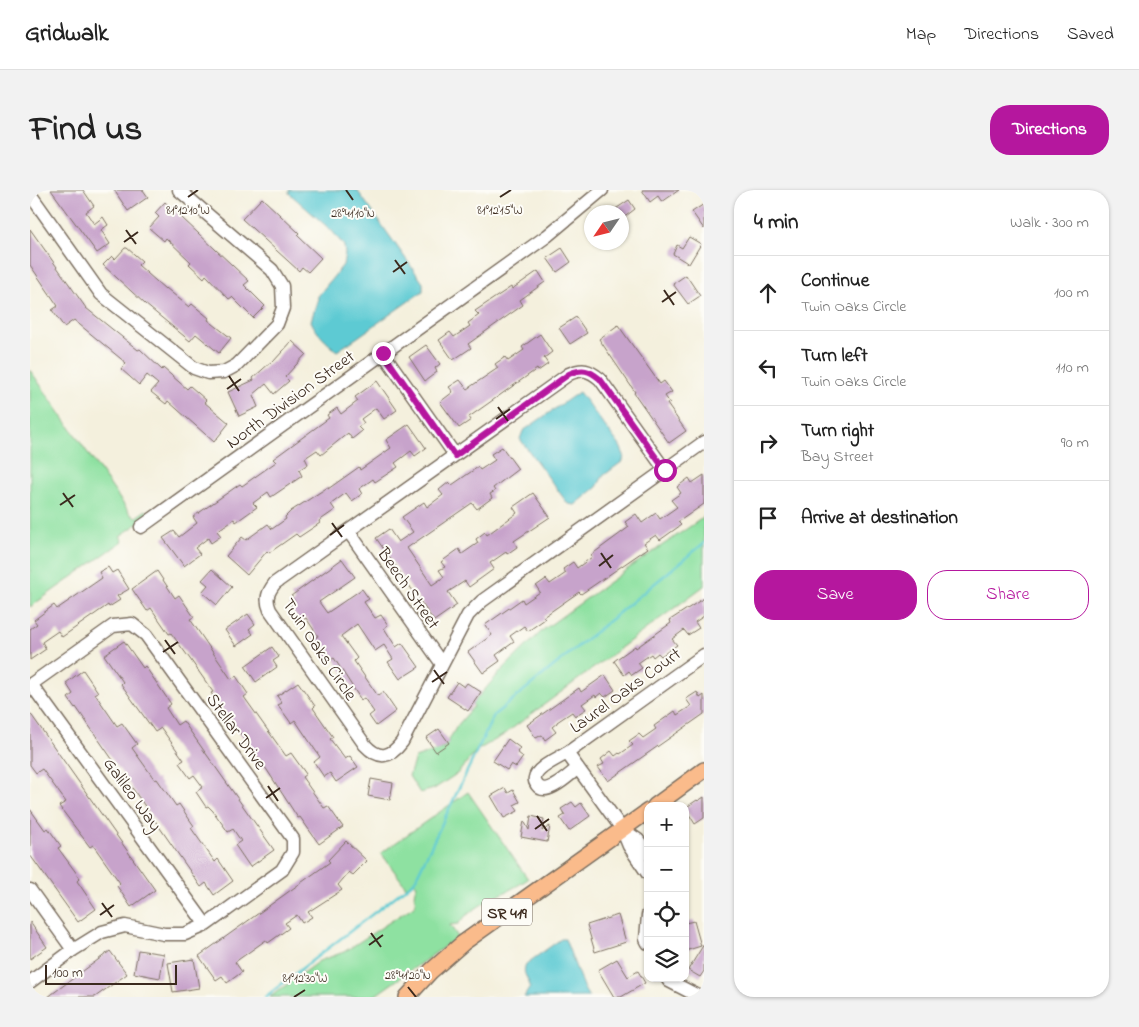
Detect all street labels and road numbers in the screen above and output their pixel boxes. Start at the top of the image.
street label: North Division Street [222,345,361,456]
street label: Beech Street [369,542,445,635]
street label: Twin Oaks Circle [274,594,363,707]
street label: Laurel Oaks Court [565,642,687,741]
street label: Stellar Drive [199,688,273,777]
street label: Galileo Way [96,753,167,838]
road number: SR 419 [482,899,532,926]

